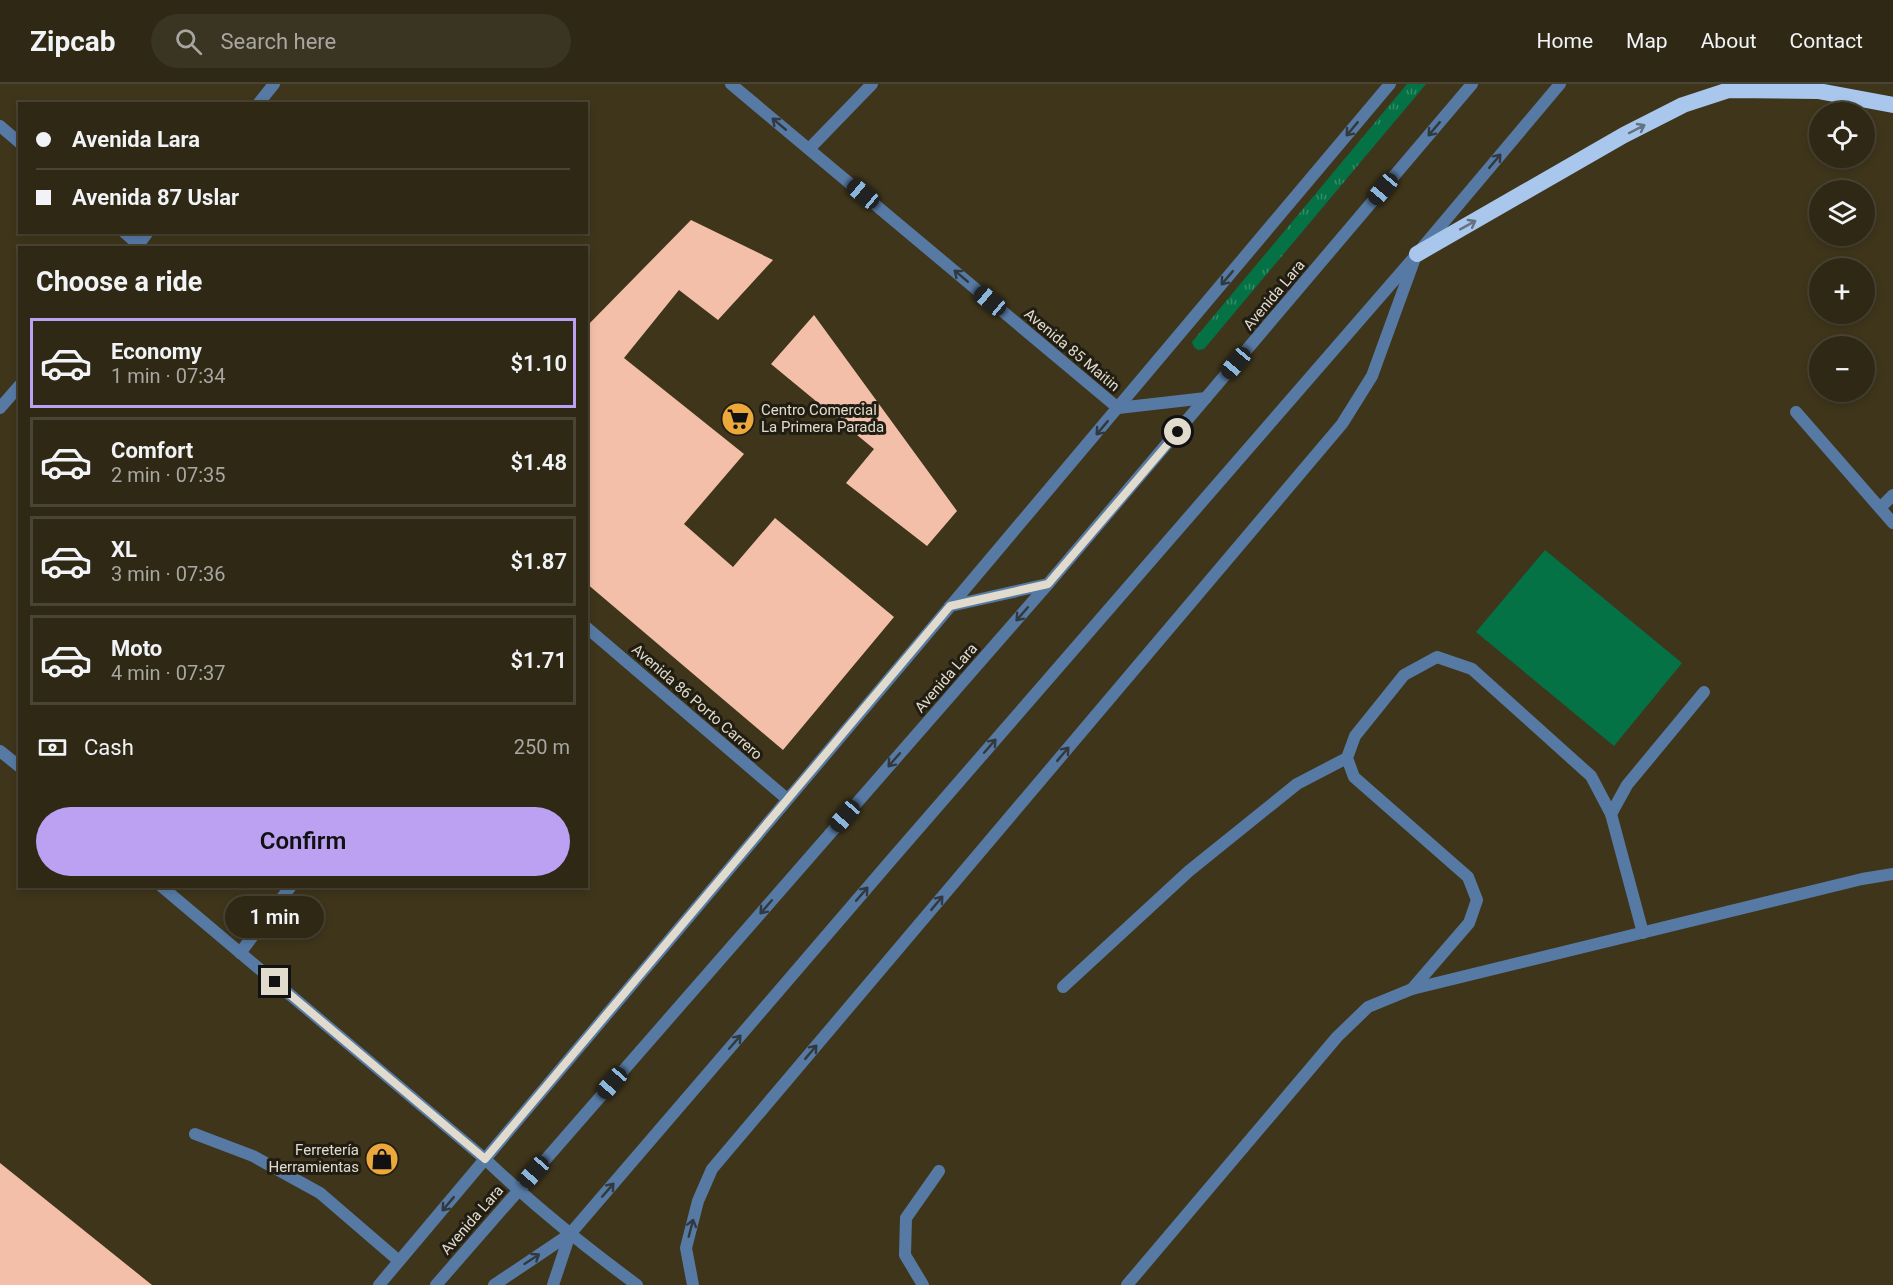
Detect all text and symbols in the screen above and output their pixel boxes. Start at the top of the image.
search box [151,14,571,68]
text: Zipcab [30,25,115,58]
icon: search [172,25,205,58]
text: Search here [220,29,336,54]
text: Home [1537,29,1593,53]
text: Map [1626,29,1668,53]
text: About [1701,29,1757,53]
text: Contact [1790,29,1863,53]
map controls [1809,102,1875,402]
button: locate [1809,102,1875,168]
one-way arrow [772,117,787,131]
one-way arrow [1346,121,1359,137]
one-way arrow [1427,121,1441,136]
one-way arrow [1628,123,1645,135]
text: Avenida Lara [72,127,200,152]
one-way arrow [1488,154,1502,169]
car [1365,169,1401,209]
car [843,176,883,212]
button: layers [1809,180,1875,246]
text: Avenida 87 Uslar [72,185,239,210]
one-way arrow [1459,219,1476,231]
street label: Avenida Lara [1239,256,1309,334]
button: + [1809,258,1875,324]
text: Choose a ride [36,266,202,298]
one-way arrow [954,269,969,283]
one-way arrow [1220,270,1234,285]
car [970,283,1010,319]
street label: Avenida 85 Maitin [1021,305,1123,395]
icon: car [39,336,93,390]
button: − [1809,336,1875,402]
text: Economy [111,339,202,364]
car [1218,343,1254,383]
text: $1.10 [510,351,567,376]
text: 1 min · 07:34 [111,364,226,388]
supermarket icon: Centro Comercial La Primera Parada [720,401,756,437]
place label: Centro Comercial La Primera Parada [761,401,884,436]
route start [1164,418,1191,445]
one-way arrow [1095,419,1108,435]
icon: car [39,435,93,489]
text: Comfort [111,438,193,463]
text: $1.48 [510,450,567,475]
text: 2 min · 07:35 [111,463,226,487]
icon: car [39,534,93,588]
text: XL [111,537,137,562]
text: $1.87 [510,549,567,574]
text: 3 min · 07:36 [111,562,226,586]
one-way arrow [1016,605,1030,621]
icon: car [39,633,93,687]
text: Moto [111,636,162,661]
street label: Avenida 86 Porto Carrero [628,640,766,764]
street label: Avenida Lara [911,640,981,716]
text: $1.71 [510,648,567,673]
text: 4 min · 07:37 [111,661,226,685]
icon: cash [36,731,69,764]
text: Cash [84,735,134,760]
text: 250 m [514,735,570,759]
one-way arrow [983,739,997,754]
one-way arrow [1056,746,1069,762]
one-way arrow [887,752,901,767]
car [826,797,864,835]
button: Confirm [36,807,570,876]
one-way arrow [855,887,869,902]
callout: 1 min [226,895,324,937]
one-way arrow [930,895,943,911]
one-way arrow [759,899,773,914]
text: 1 min [249,905,300,929]
route end [261,968,288,995]
one-way arrow [728,1035,742,1050]
one-way arrow [804,1045,818,1060]
car [593,1064,631,1102]
place label: Ferretería Herramientas [268,1141,359,1176]
shop icon: Ferretería Herramientas [364,1141,400,1177]
car [515,1153,553,1191]
street label: Avenida Lara [437,1182,507,1258]
one-way arrow [602,1182,615,1198]
one-way arrow [441,1196,454,1212]
one-way arrow [685,1219,697,1238]
one-way arrow [523,1253,540,1265]

